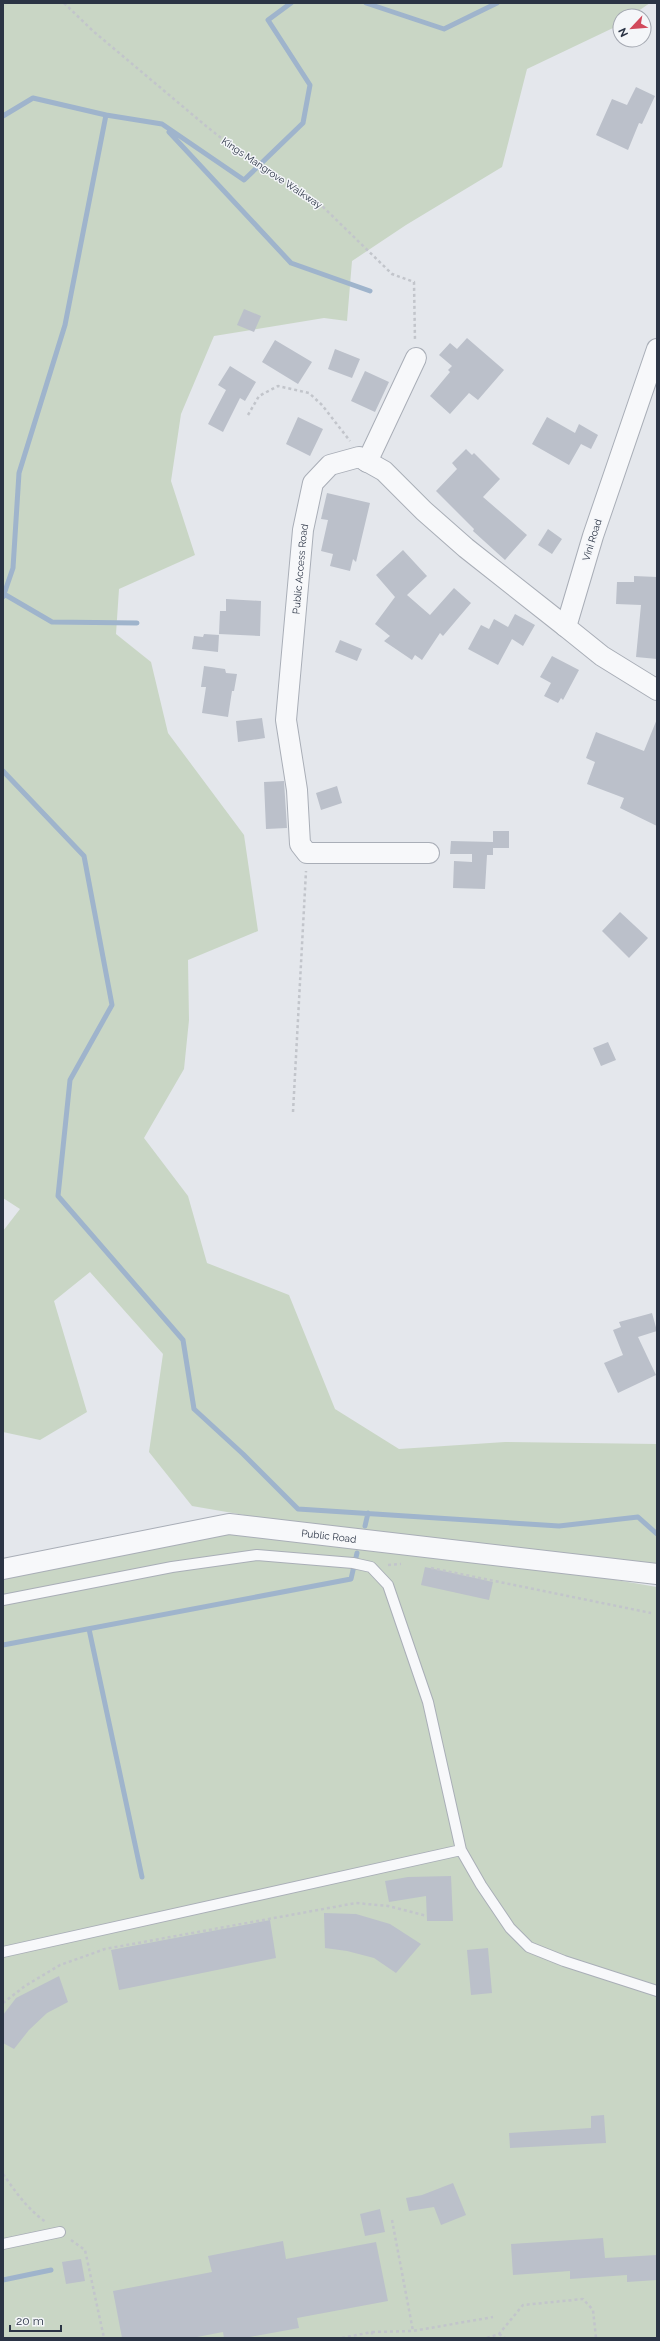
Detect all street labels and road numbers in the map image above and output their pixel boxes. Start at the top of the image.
street label: Kings Mangrove Walkway [220,135,325,211]
street label: Vini Road [580,518,604,562]
street label: Public Access Road [290,523,310,615]
street label: Public Road [301,1527,357,1544]

